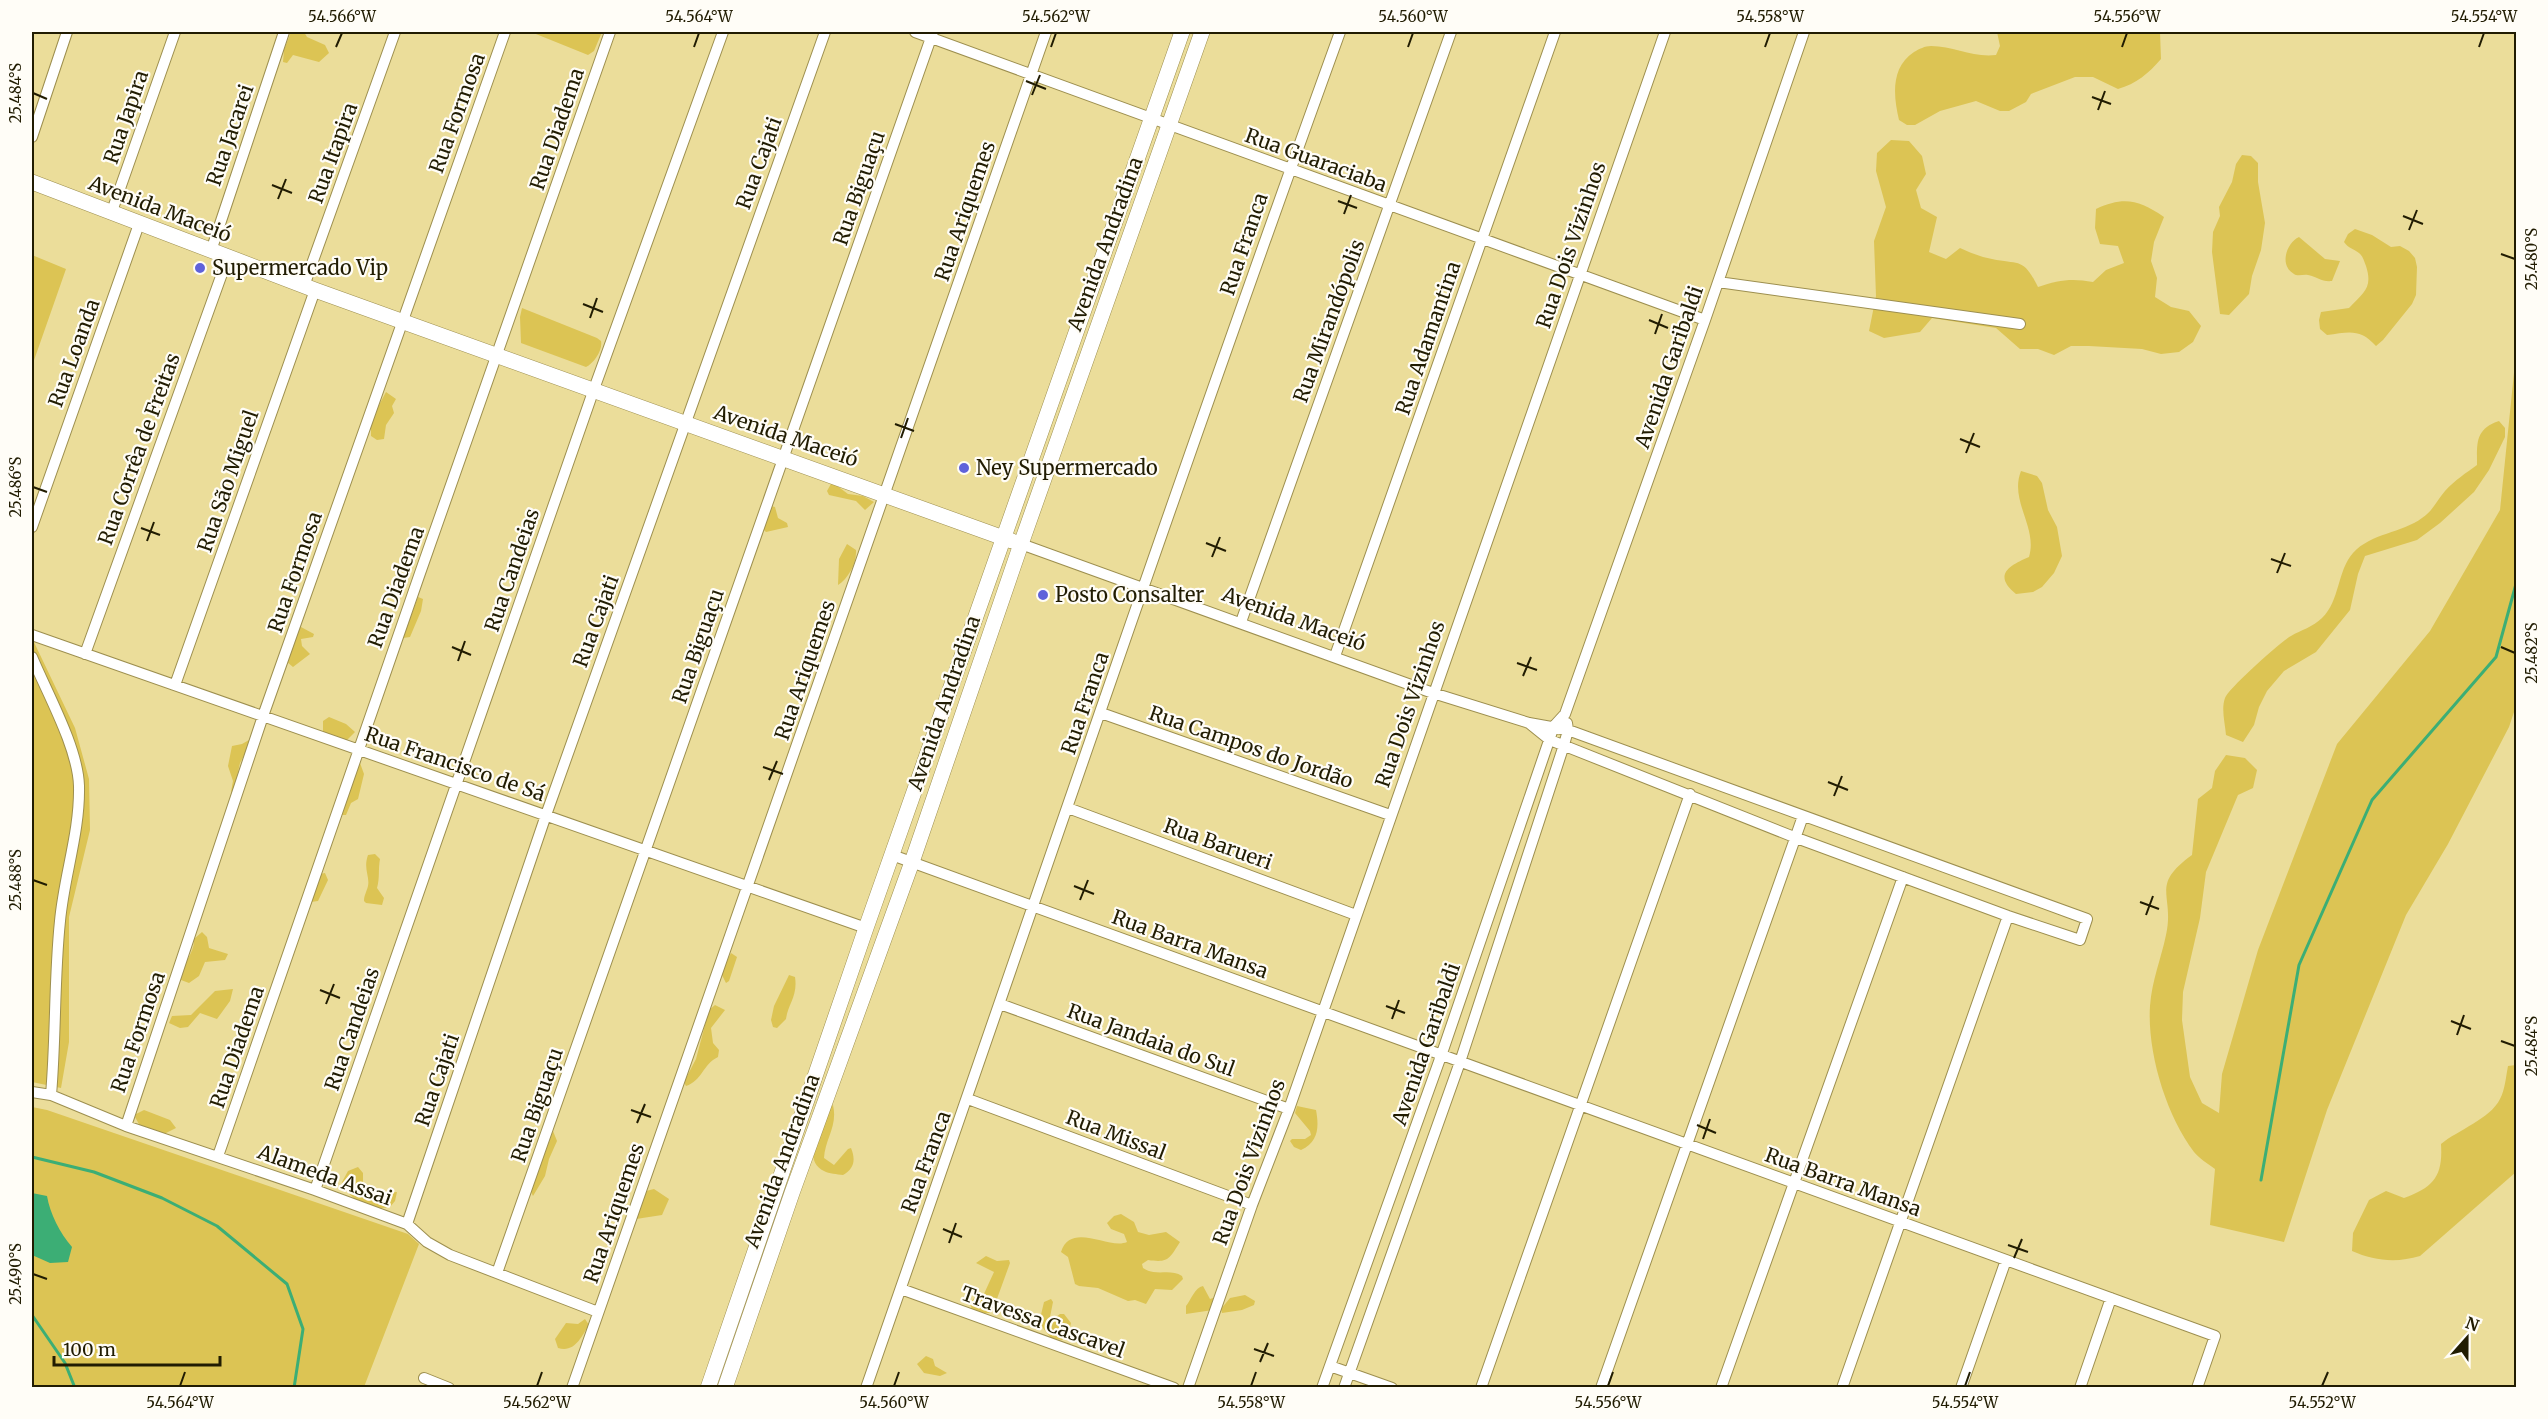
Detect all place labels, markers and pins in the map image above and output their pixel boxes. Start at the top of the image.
place label: Supermercado Vip [212,255,388,280]
marker: Supermercado Vip [193,261,207,275]
place label: Ney Supermercado [976,455,1158,480]
marker: Ney Supermercado [957,461,971,475]
place label: Posto Consalter [1055,582,1204,607]
marker: Posto Consalter [1036,588,1050,602]

